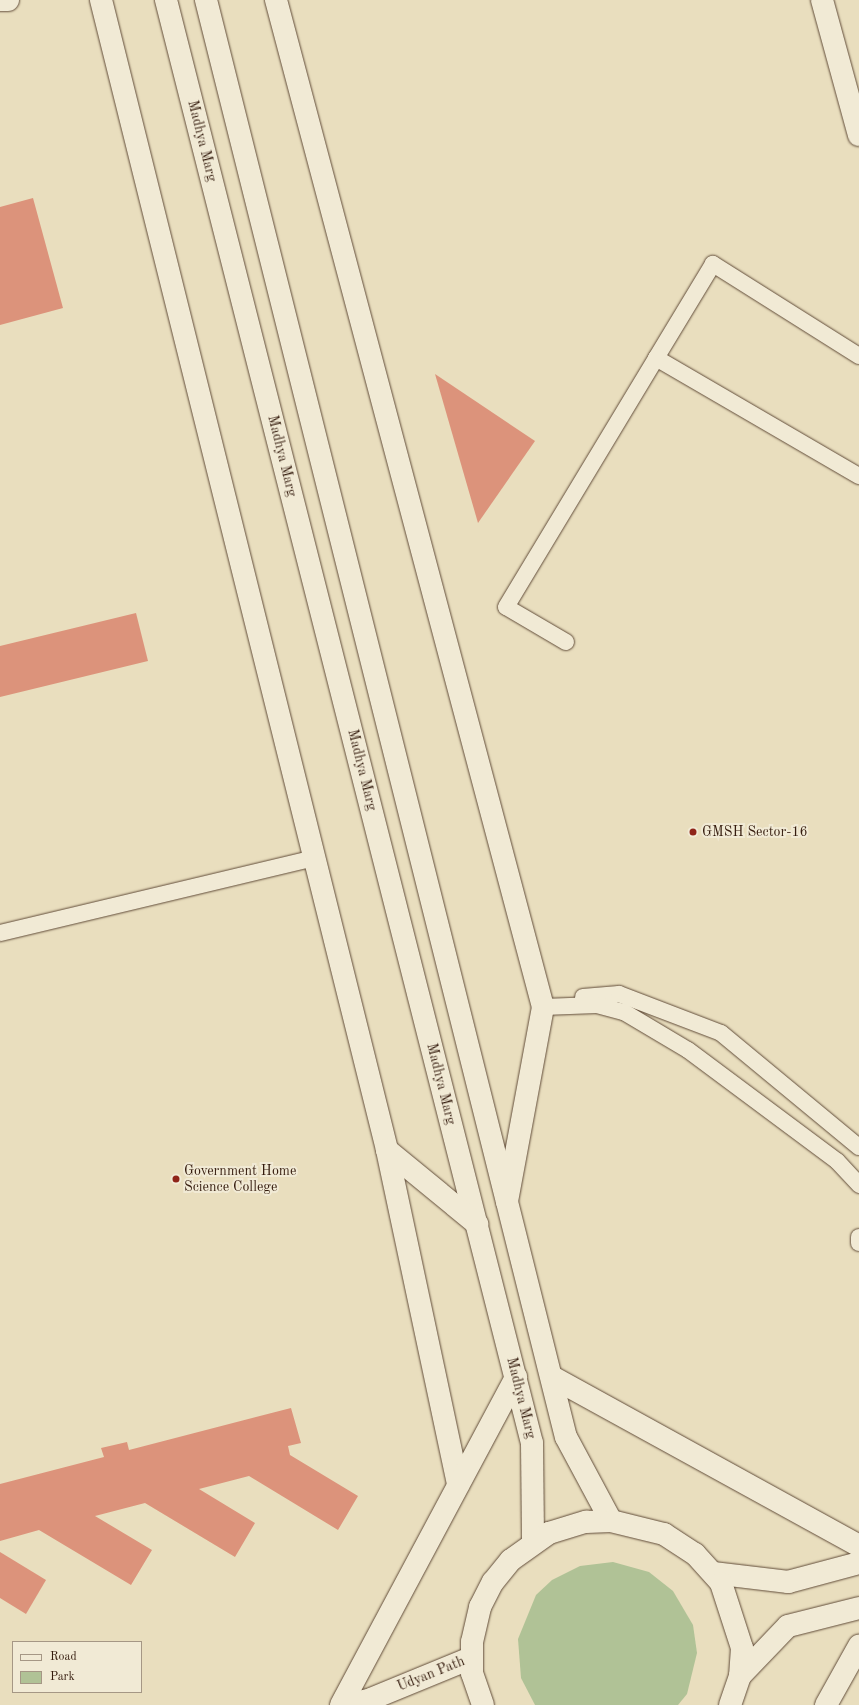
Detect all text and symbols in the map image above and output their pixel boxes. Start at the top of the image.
street label: Madhya Marg [184,99,220,183]
street label: Madhya Marg [264,414,300,498]
street label: Madhya Marg [344,728,380,812]
place label: GMSH Sector-16 [702,824,808,840]
marker: GMSH Sector-16 [687,826,699,838]
street label: Madhya Marg [423,1042,459,1126]
place label: Government Home Science College [184,1163,296,1196]
marker: Government Home Science College [171,1174,181,1184]
street label: Madhya Marg [503,1356,539,1440]
legend [12,1641,142,1693]
text: Road [50,1651,77,1663]
street label: Udyan Path [395,1653,467,1695]
text: Park [50,1671,75,1683]

